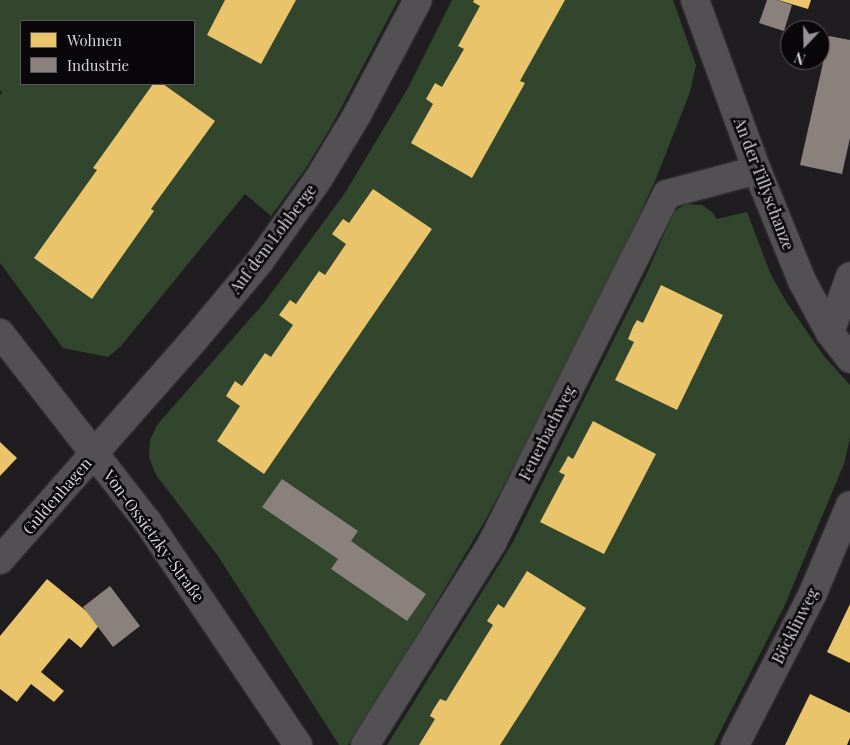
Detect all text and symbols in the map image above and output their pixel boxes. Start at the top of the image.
legend [20,20,195,85]
north arrow [780,20,830,70]
text: Wohnen [67,30,122,50]
text: N [792,48,808,69]
text: Industrie [67,55,129,75]
street label: An der Tillyschanze [730,115,798,253]
street label: Auf dem Lohberge [226,181,320,297]
street label: Feuerbachweg [515,382,579,484]
street label: Guldenhagen [19,454,95,538]
street label: Von-Ossietzky-Straße [100,466,208,606]
street label: Böcklinweg [768,585,822,667]

